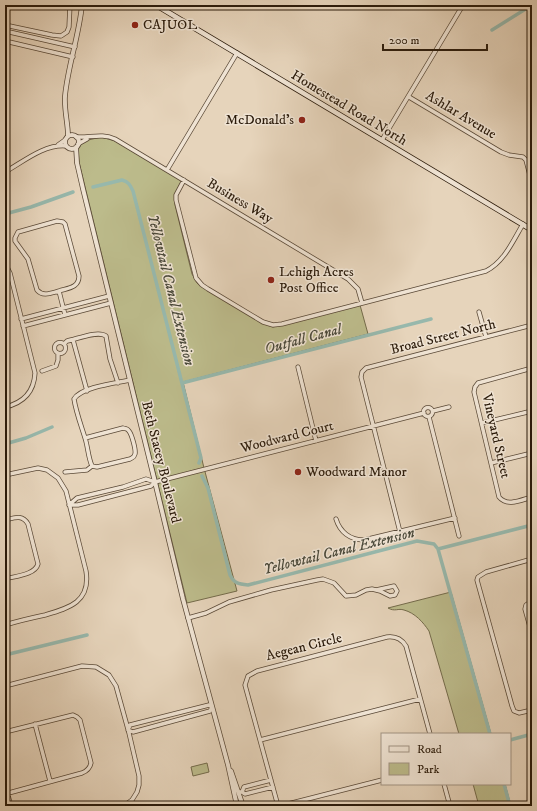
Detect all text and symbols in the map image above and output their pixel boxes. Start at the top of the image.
place label: CAJUOL [143,16,197,34]
marker: CAJUOL [130,20,140,30]
scale bar [383,26,487,52]
text: 200 m [389,33,419,48]
street label: Homestead Road North [288,66,411,150]
street label: Ashlar Avenue [422,87,500,143]
place label: McDonald's [226,111,294,129]
marker: McDonald's [297,115,307,125]
street label: Business Way [204,174,277,228]
water label: Yellowtail Canal Extension [143,212,199,368]
place label: Lehigh Acres Post Office [279,263,354,297]
marker: Lehigh Acres Post Office [266,275,276,285]
street label: Broad Street North [388,315,498,359]
water label: Outfall Canal [262,319,346,358]
street label: Vineyard Street [477,391,515,481]
street label: Beth Stacey Boulevard [137,399,185,525]
street label: Woodward Court [238,417,336,458]
place label: Woodward Manor [305,463,407,481]
marker: Woodward Manor [293,467,303,477]
water label: Yellowtail Canal Extension [261,523,417,579]
street label: Aegean Circle [264,629,344,665]
legend [381,733,511,785]
text: Road [417,742,442,757]
text: Park [417,762,439,777]

